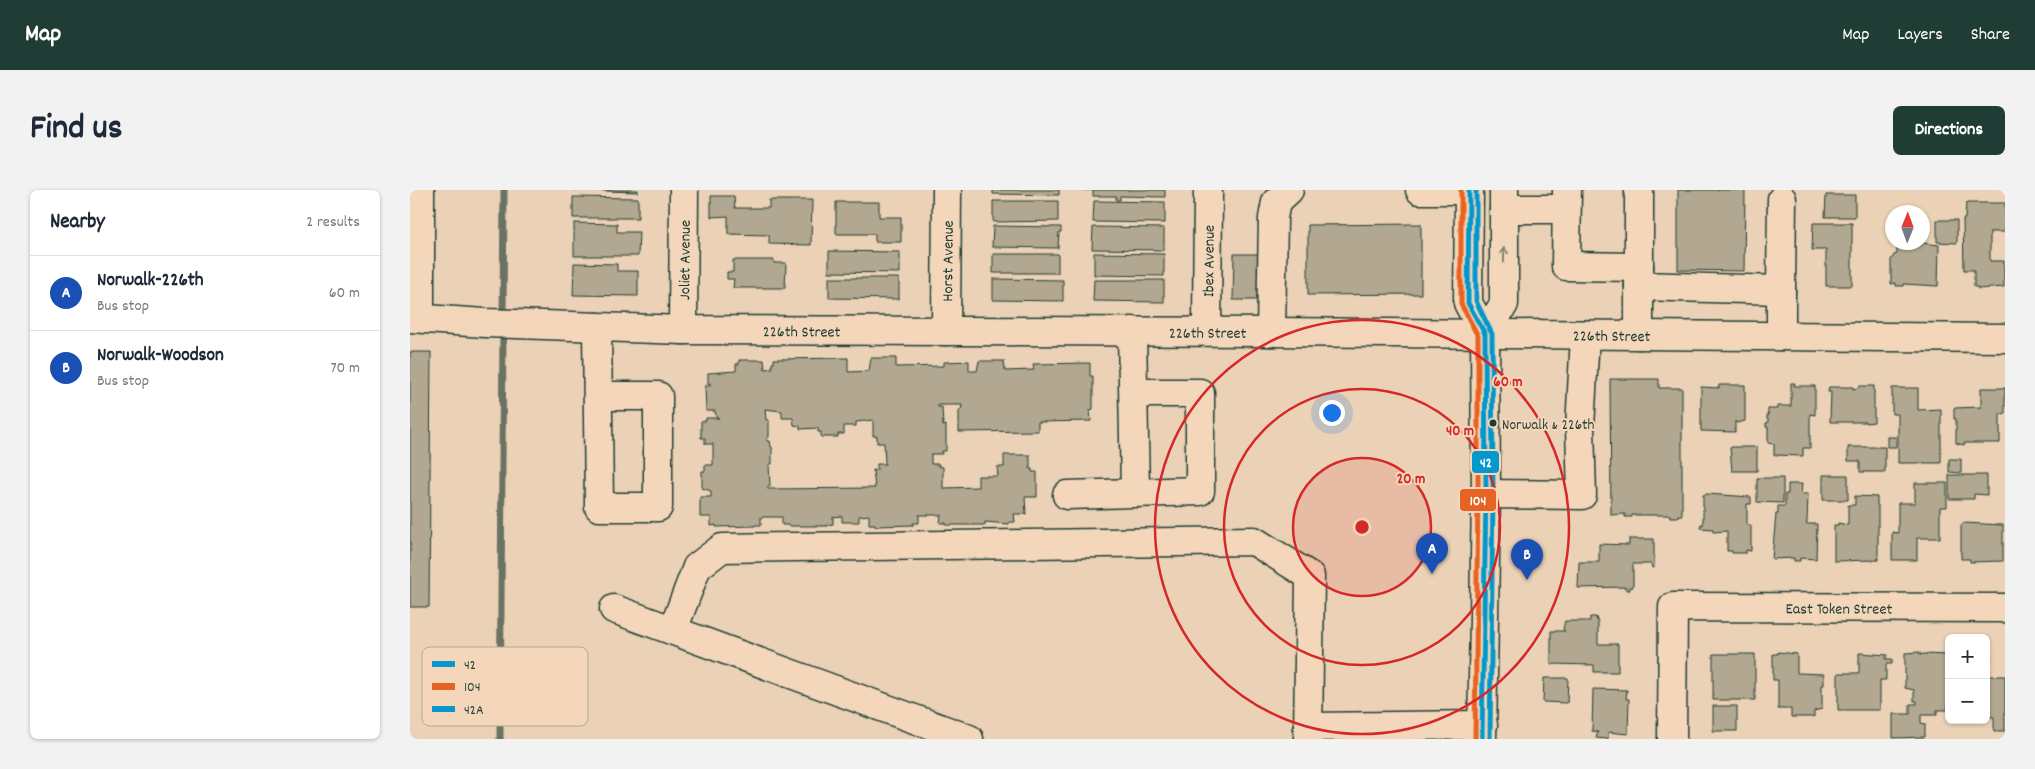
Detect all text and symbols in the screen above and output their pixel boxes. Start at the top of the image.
text: Map [25,18,61,52]
text: Map [1842,23,1869,48]
text: Layers [1897,23,1943,48]
text: Share [1971,23,2010,48]
text: Find us [30,105,122,155]
button: Directions [1893,106,2005,155]
north arrow [1885,205,1930,250]
text: Nearby [50,208,105,238]
text: 2 results [306,211,360,234]
street label: Joliet Avenue [674,220,698,300]
street label: Horst Avenue [937,220,961,302]
street label: Ibex Avenue [1198,225,1222,297]
one-way arrow [1499,247,1509,264]
text: Norwalk-226th [97,268,203,295]
text: A [62,282,70,305]
text: 60 m [329,282,360,305]
text: Bus stop [97,295,149,318]
street label: 226th Street [763,321,841,345]
street label: 226th Street [1169,323,1247,346]
street label: 226th Street [1573,325,1651,349]
text: Norwalk-Woodson [97,343,224,370]
text: B [62,357,70,380]
text: 70 m [330,357,360,380]
text: Bus stop [97,370,149,393]
text: 60 m [1493,372,1523,394]
your location [1319,400,1345,426]
place label: Norwalk & 226th [1502,415,1595,437]
marker: Norwalk & 226th [1488,418,1498,428]
text: 40 m [1446,421,1474,443]
line badge: 42 [1471,450,1500,474]
text: 42 [1480,454,1492,474]
text: 20 m [1397,469,1425,491]
line badge: 104 [1459,488,1497,512]
text: 104 [1470,492,1486,512]
centre of rings [1353,518,1371,536]
pin: A [1416,533,1448,574]
pin: B [1511,539,1543,580]
street label: East Token Street [1786,598,1893,622]
map controls [1945,634,1990,724]
button: + [1945,634,1990,679]
legend [422,647,588,726]
text: 42 [464,656,476,676]
text: 104 [464,678,481,698]
button: − [1945,679,1990,724]
text: 42A [464,701,484,721]

